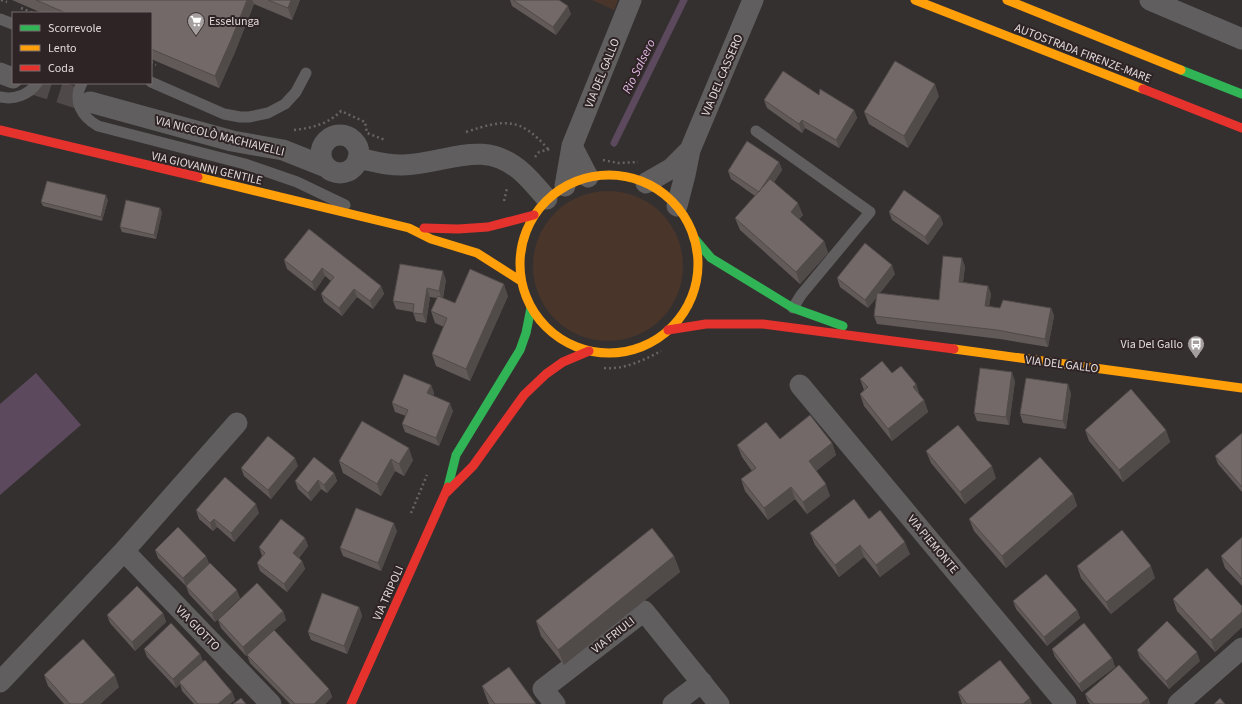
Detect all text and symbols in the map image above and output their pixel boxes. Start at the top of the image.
supermarket icon: Esselunga [186,11,206,36]
legend [12,12,152,84]
place label: Esselunga [209,13,259,30]
text: Scorrevole [48,20,101,37]
street label: AUTOSTRADA FIRENZE-MARE [1012,20,1154,87]
street label: VIA DEL CASSERO [698,32,747,119]
street label: VIA DEL GALLO [581,36,624,110]
water label: Rio Salsero [618,36,660,97]
text: Lento [48,40,77,57]
text: Coda [48,60,74,77]
street label: VIA NICCOLÒ MACHIAVELLI [153,112,286,161]
street label: VIA GIOVANNI GENTILE [150,147,264,190]
bus stop icon: Via Del Gallo [1186,334,1206,359]
place label: Via Del Gallo [1121,336,1183,353]
street label: VIA DEL GALLO [1024,352,1099,377]
street label: VIA PIEMONTE [903,511,962,577]
street label: VIA TRIPOLI [369,563,408,623]
street label: VIA GIOTTO [172,602,224,655]
street label: VIA FRIULI [588,613,639,658]

